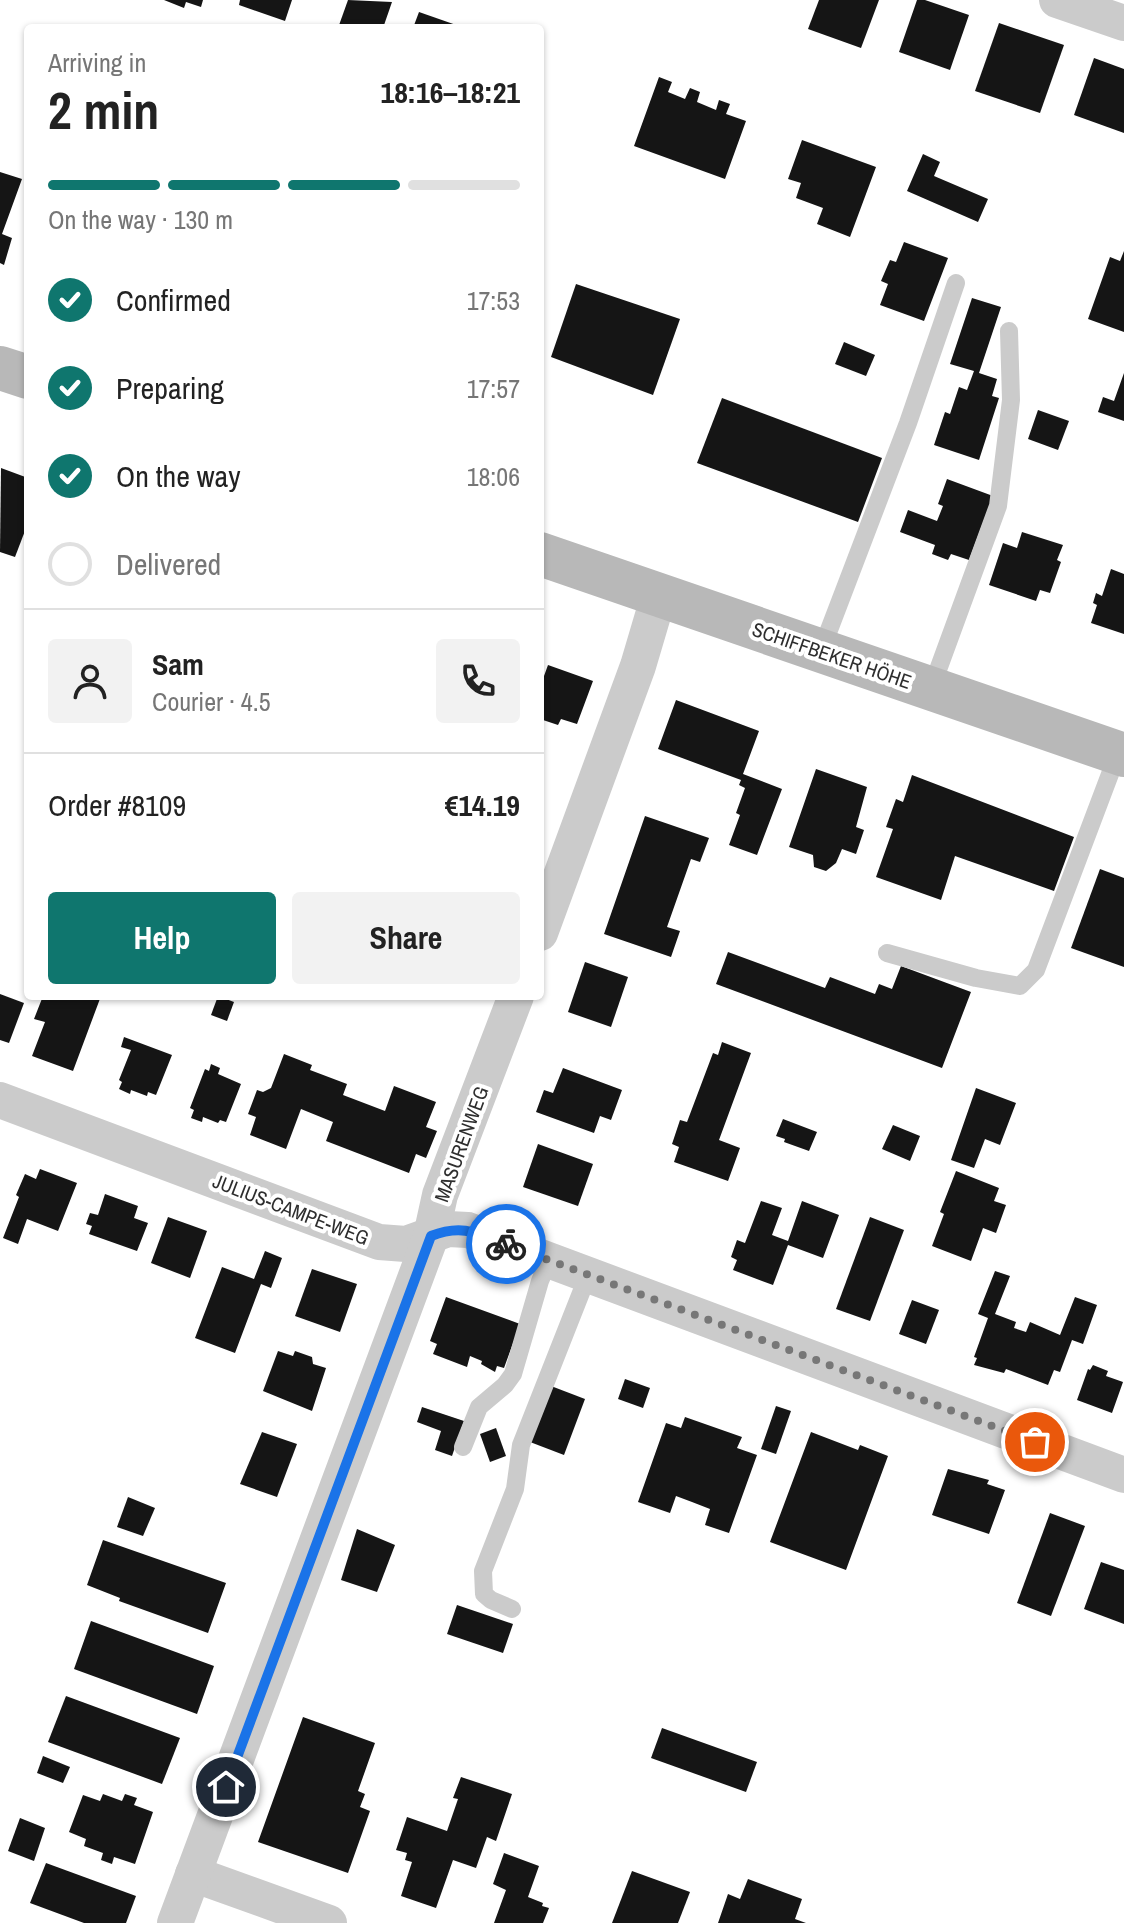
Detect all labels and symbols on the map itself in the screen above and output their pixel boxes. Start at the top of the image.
street label: SCHIFFBEKER HÖHE [749,615,915,695]
street label: MASURENWEG [428,1082,494,1206]
street label: JULIUS-CAMPE-WEG [209,1167,373,1251]
courier [466,1204,546,1284]
pin [1001,1408,1069,1476]
pin [192,1753,260,1821]

